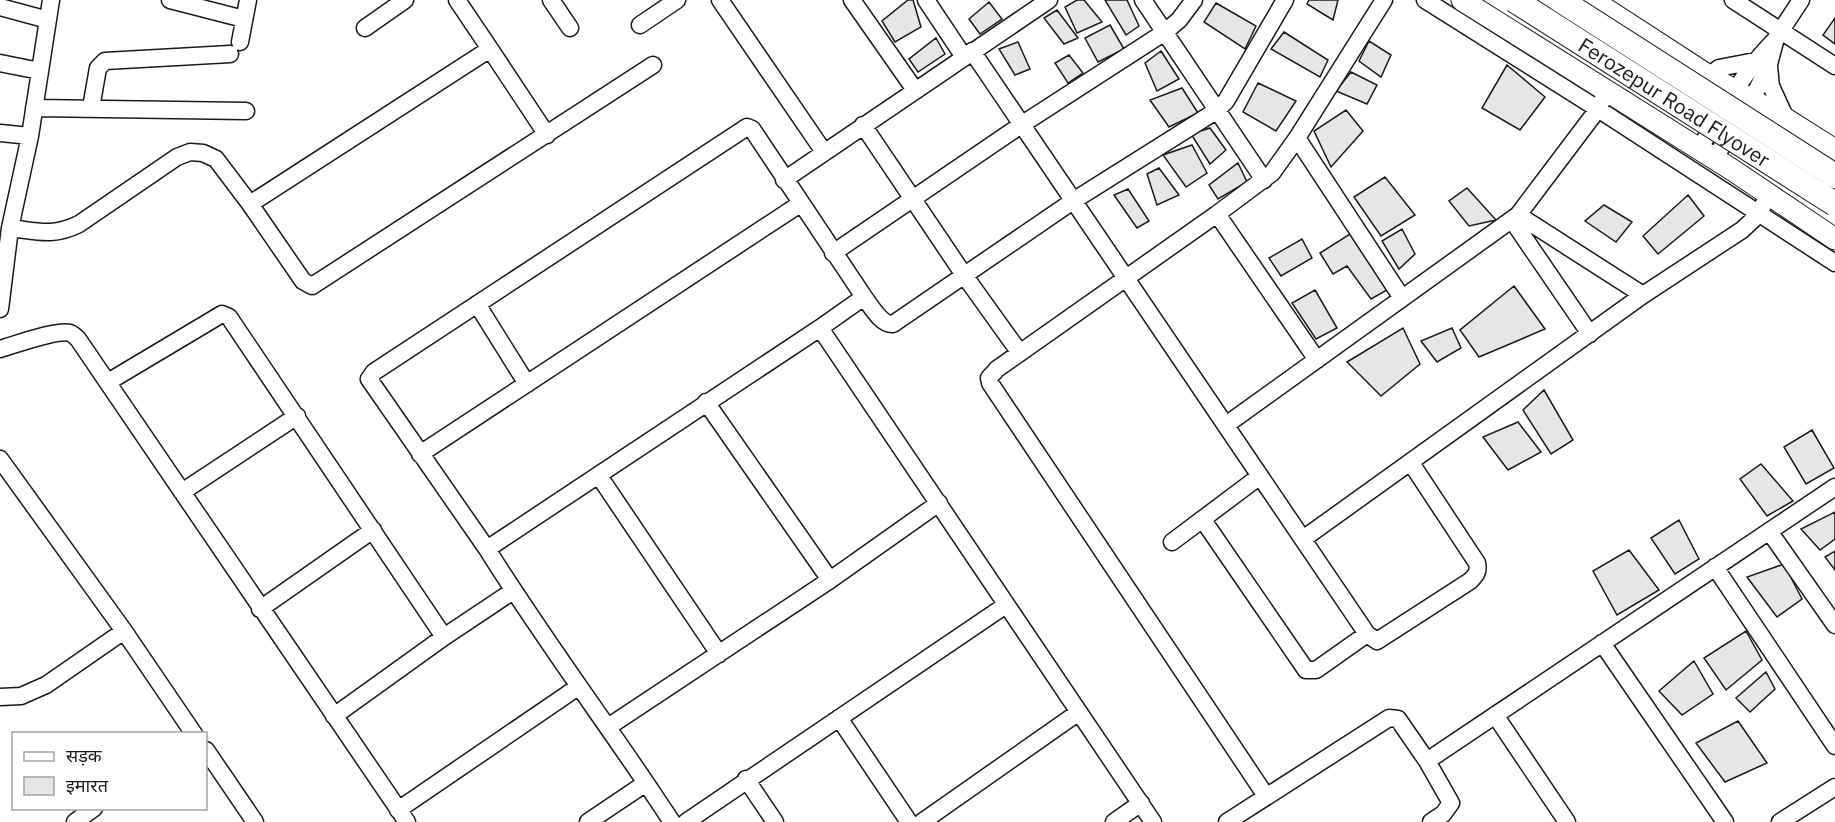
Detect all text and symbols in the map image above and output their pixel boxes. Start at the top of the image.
street label: Ferozepur Road Flyover [1573,31,1776,173]
legend [12,732,207,810]
text: सड़क [66,744,103,767]
text: इमारत [66,774,109,797]

